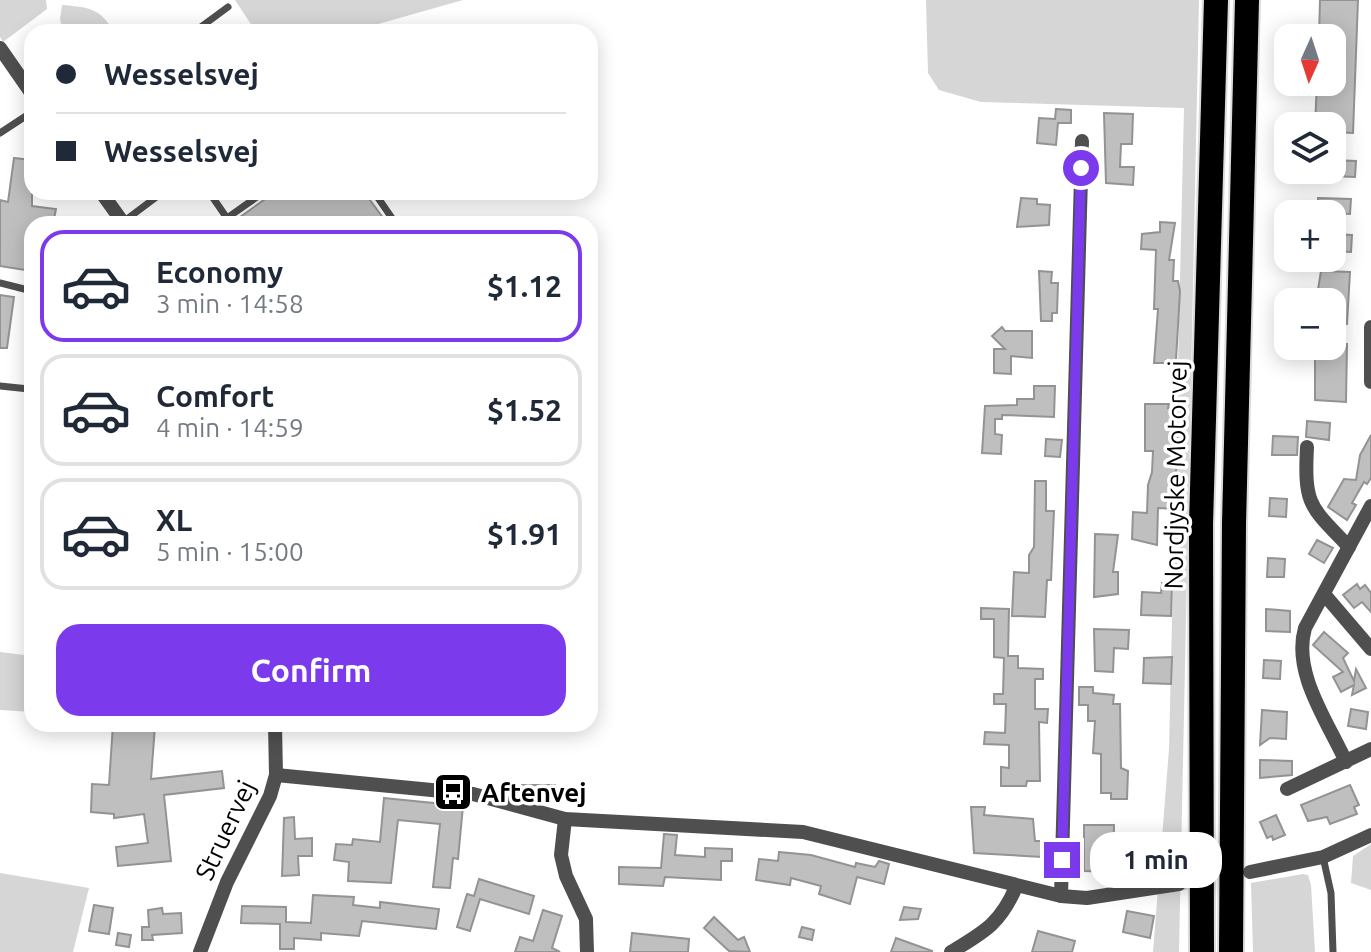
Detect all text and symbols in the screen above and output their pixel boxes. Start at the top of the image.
north arrow [1274,24,1346,96]
map controls [1274,24,1346,360]
text: Wesselsvej [104,57,259,91]
button: layers [1274,112,1346,184]
text: Wesselsvej [104,134,259,168]
route start [1063,150,1099,186]
button: + [1274,200,1346,272]
icon: car [60,250,132,322]
text: Economy [156,255,283,289]
text: $1.12 [487,269,562,303]
button: − [1274,288,1346,360]
text: 3 min · 14:58 [156,289,304,318]
street label: Nordjyske Motorvej [1159,360,1191,590]
icon: car [60,374,132,446]
text: Comfort [156,379,274,413]
text: $1.52 [487,393,562,427]
text: 4 min · 14:59 [156,413,304,442]
icon: car [60,498,132,570]
text: XL [156,503,192,537]
text: $1.91 [487,517,562,551]
text: 5 min · 15:00 [156,537,304,566]
button: Confirm [56,624,566,716]
bus stop icon: Aftenvej [432,771,474,813]
street label: Struervej [189,776,261,884]
place label: Aftenvej [481,778,586,807]
callout: 1 min [1090,832,1222,888]
route end [1044,842,1080,878]
text: 1 min [1123,845,1189,874]

